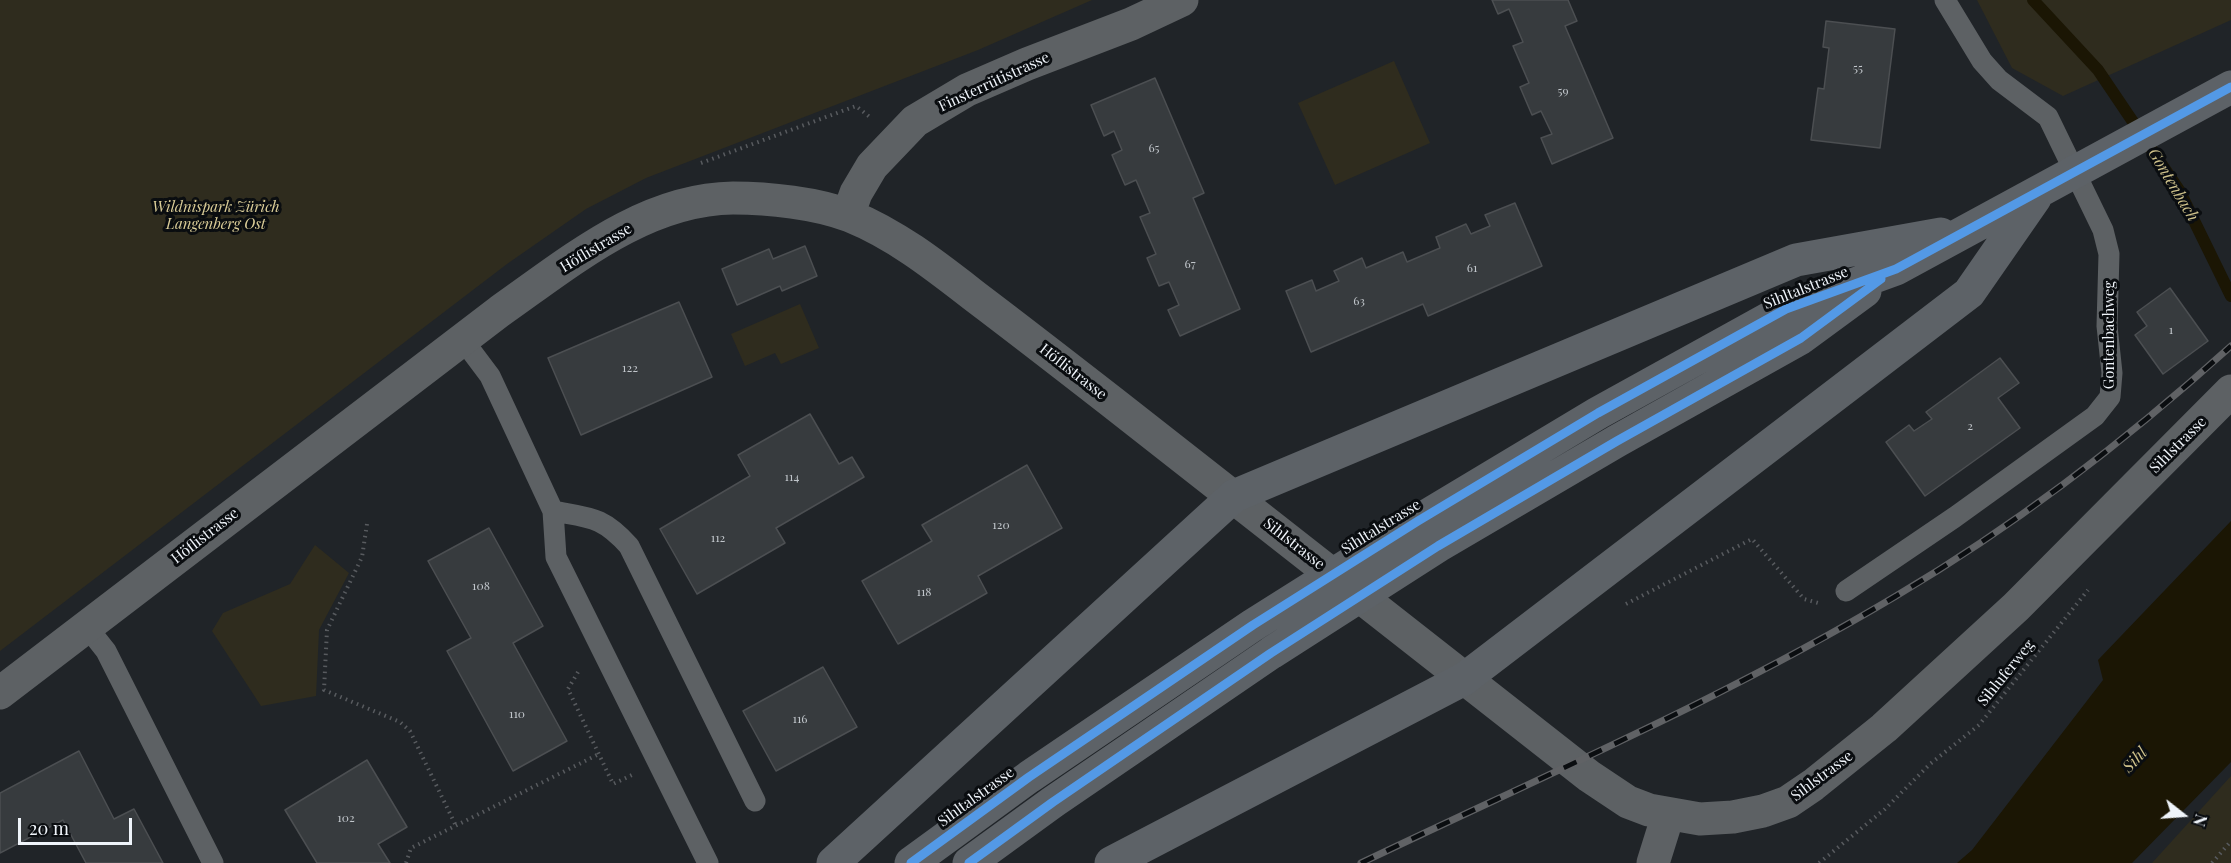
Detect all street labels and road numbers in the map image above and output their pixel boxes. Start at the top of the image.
street label: Finsterrütistrasse [936,48,1052,116]
street label: Höflistrasse [557,220,635,276]
street label: Sihltalstrasse [1761,263,1851,313]
street label: Gontenbachweg [2100,281,2118,389]
street label: Höflistrasse [1036,340,1110,404]
street label: Sihlstrasse [2146,413,2210,477]
street label: Sihltalstrasse [1338,496,1424,558]
street label: Höflistrasse [168,504,242,568]
street label: Sihlstrasse [1260,515,1328,573]
street label: Sihluferweg [1974,636,2038,710]
street label: Sihlstrasse [1788,747,1856,805]
street label: Sihltalstrasse [934,763,1018,831]

